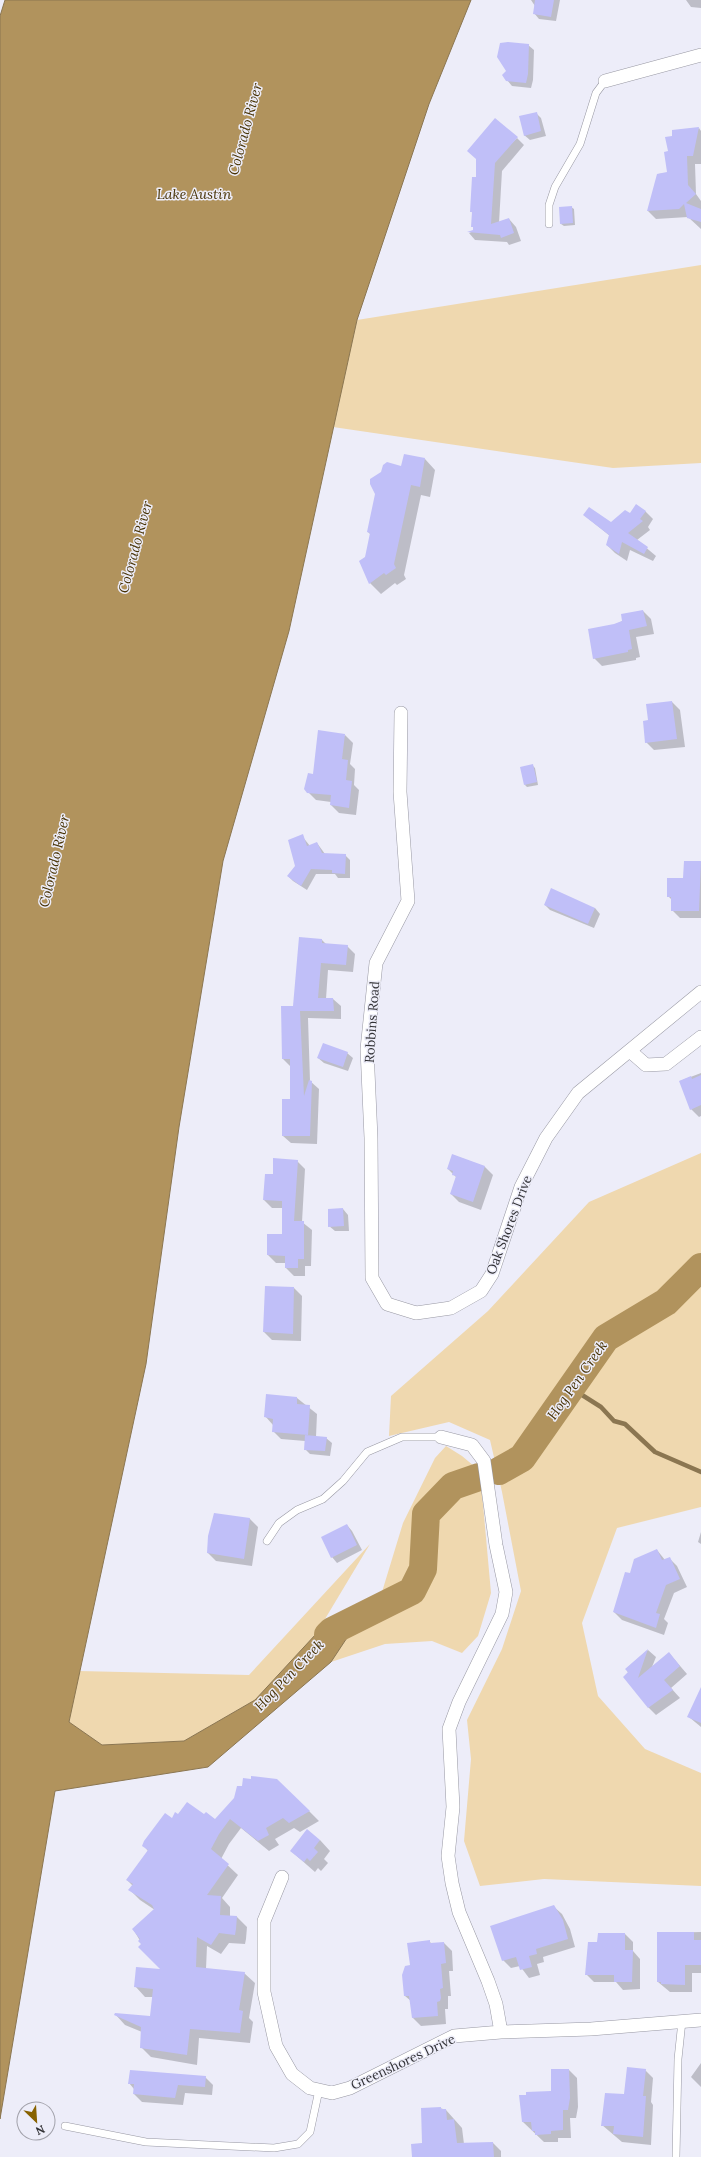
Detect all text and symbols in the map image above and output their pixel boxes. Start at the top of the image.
water label: Colorado River [224,80,266,177]
water label: Lake Austin [157,185,232,203]
water label: Colorado River [114,498,156,595]
water label: Colorado River [35,812,74,909]
street label: Robbins Road [361,980,383,1063]
street label: Oak Shores Drive [482,1173,536,1277]
water label: Hog Pen Creek [543,1337,611,1423]
water label: Hog Pen Creek [250,1636,328,1714]
street label: Greenshores Drive [348,2030,458,2094]
north arrow [16,2101,56,2141]
text: N [33,2122,47,2138]

